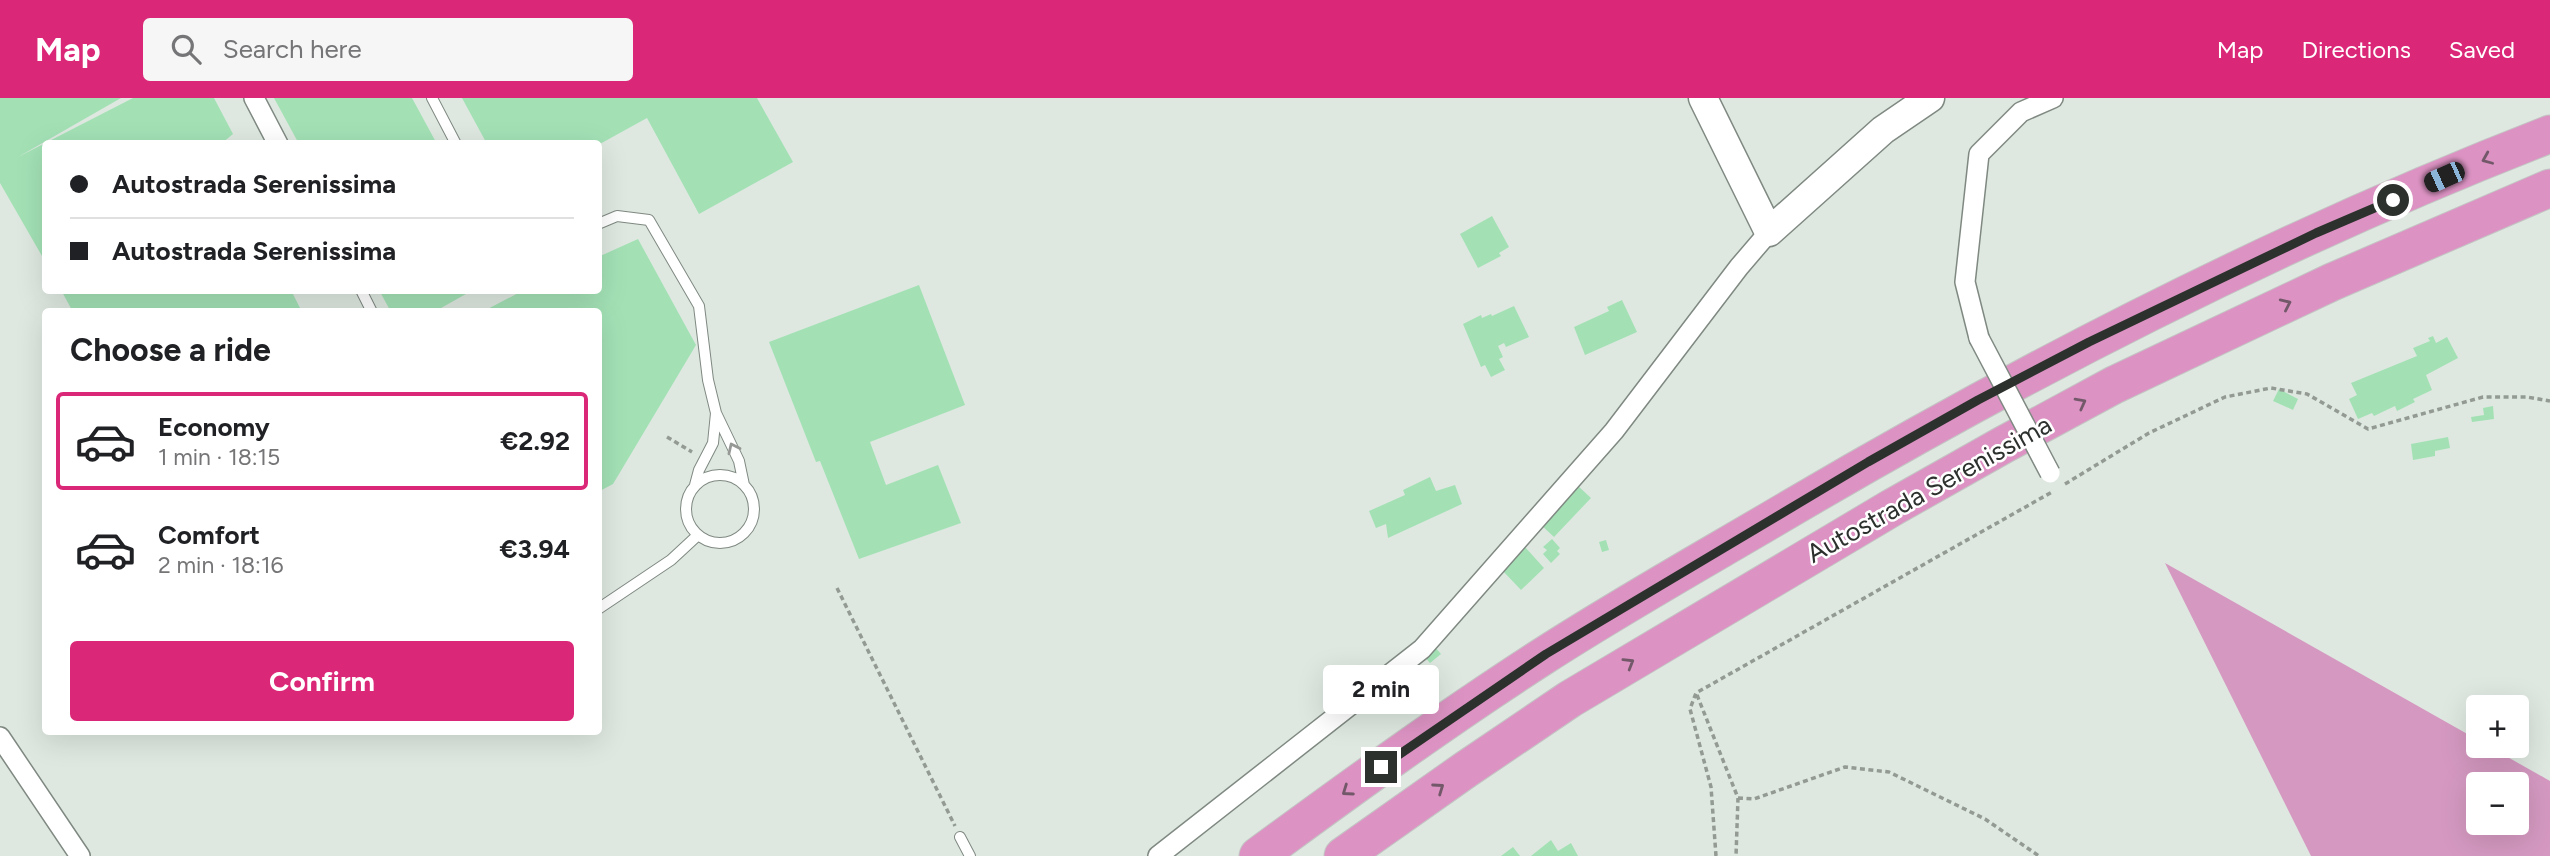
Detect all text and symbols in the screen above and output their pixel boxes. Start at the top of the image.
search box [143,18,633,81]
text: Map [35,30,101,69]
icon: search [167,30,205,68]
text: Search here [223,33,362,65]
text: Map [2217,35,2263,64]
text: Directions [2301,35,2411,64]
text: Saved [2449,35,2515,64]
one-way arrow [2481,151,2494,165]
car [2421,159,2468,195]
text: Autostrada Serenissima [112,168,396,200]
route start [2377,184,2409,216]
text: Autostrada Serenissima [112,235,396,267]
one-way arrow [2279,298,2291,312]
text: Choose a ride [70,331,271,369]
one-way arrow [2074,398,2086,412]
street label: Autostrada Serenissima [1801,408,2057,570]
icon: car [74,410,137,473]
text: Economy [158,411,270,443]
text: €2.92 [500,425,570,457]
text: 1 min · 18:15 [158,443,280,471]
one-way arrow [727,443,741,455]
icon: car [74,518,137,581]
text: Comfort [158,519,260,551]
text: €3.94 [499,533,570,565]
text: 2 min · 18:16 [158,551,283,579]
button: Confirm [70,641,574,721]
one-way arrow [1622,659,1635,672]
callout: 2 min [1323,666,1439,714]
text: 2 min [1352,675,1410,703]
map controls [2466,695,2529,835]
button: + [2466,695,2529,758]
route end [1365,751,1397,783]
button: − [2466,772,2529,835]
one-way arrow [1342,783,1355,795]
one-way arrow [1431,784,1444,796]

